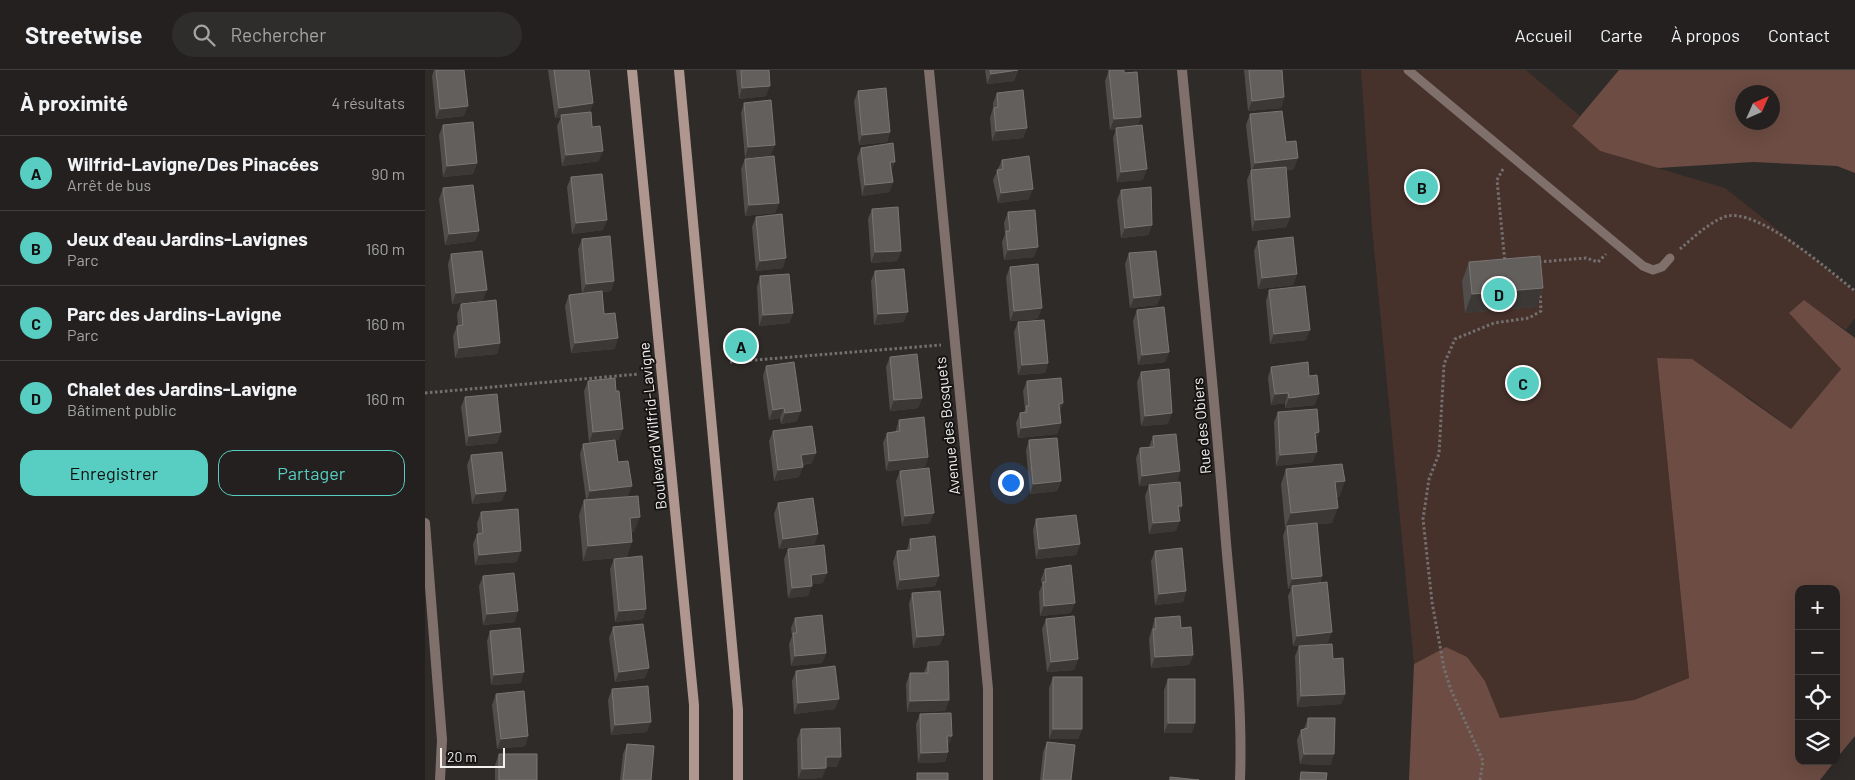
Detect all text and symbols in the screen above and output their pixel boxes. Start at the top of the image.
search box [172,12,522,57]
text: Streetwise [25,20,142,49]
icon: search [190,21,218,49]
text: Rechercher [230,23,326,46]
text: Accueil [1515,24,1572,46]
text: Carte [1600,24,1643,46]
text: À propos [1671,24,1740,46]
text: Contact [1768,24,1830,46]
north arrow [1735,85,1780,130]
text: À proximité [20,90,128,115]
text: 4 résultats [331,93,405,112]
text: Wilfrid-Lavigne/Des Pinacées [67,152,319,175]
text: A [31,164,41,183]
text: 90 m [371,164,405,183]
pin: B [1406,168,1438,206]
text: Arrêt de bus [67,175,151,194]
text: Jeux d'eau Jardins-Lavignes [67,227,308,250]
text: B [31,239,41,258]
text: 160 m [366,239,405,258]
text: Parc [67,250,99,269]
pin: D [1483,275,1515,313]
text: Parc des Jardins-Lavigne [67,302,282,325]
text: C [31,314,41,333]
text: 160 m [366,314,405,333]
text: Parc [67,325,99,344]
pin: A [725,327,757,365]
street label: Boulevard Wilfrid-Lavigne [634,341,670,511]
street label: Avenue des Bosquets [931,356,963,496]
pin: C [1507,364,1539,402]
text: Chalet des Jardins-Lavigne [67,377,297,400]
street label: Rue des Obiers [1188,377,1214,475]
text: D [31,389,41,408]
text: 160 m [366,389,405,408]
text: Bâtiment public [67,400,177,419]
button: Enregistrer [20,450,208,496]
button: Partager [218,450,405,496]
your location [998,470,1024,496]
map controls [1795,585,1840,765]
button: + [1795,585,1840,630]
button: − [1795,630,1840,675]
button: locate [1795,675,1840,720]
button: layers [1795,720,1840,765]
scale bar [440,745,505,768]
text: 20 m [447,748,477,765]

